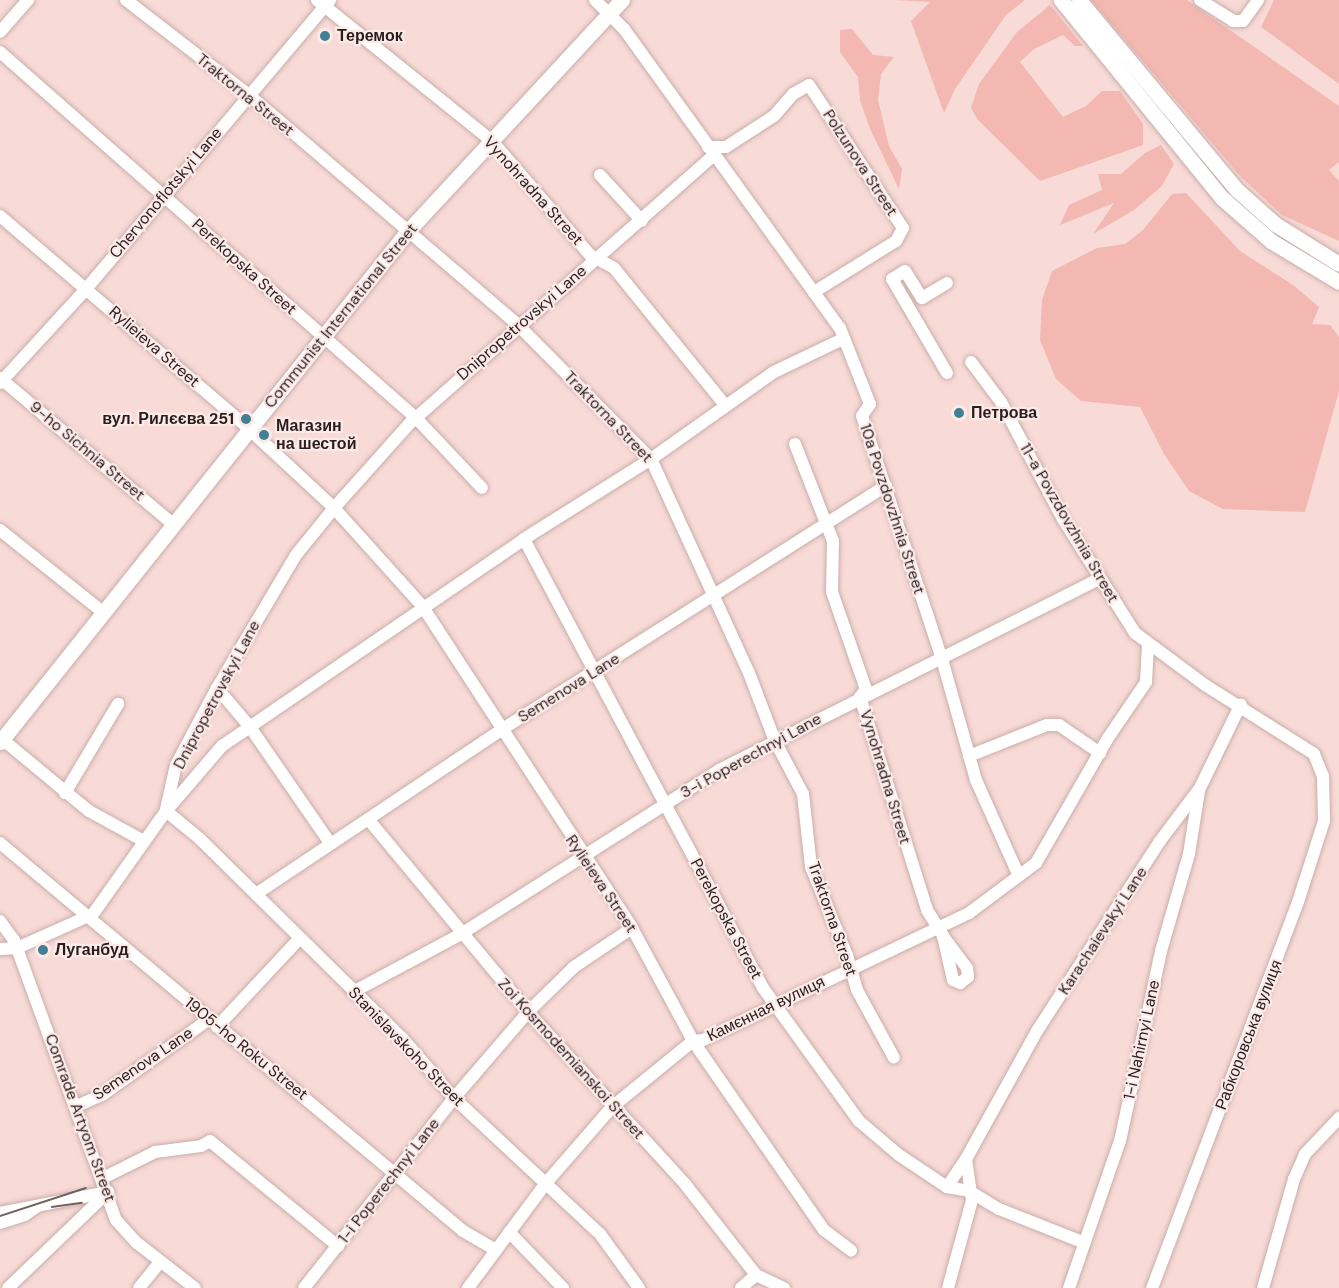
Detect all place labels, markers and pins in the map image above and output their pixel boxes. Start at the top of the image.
place label: Теремок [337,26,403,46]
marker: Теремок [318,29,332,43]
place label: Петрова [971,403,1037,423]
marker: Петрова [952,406,966,420]
place label: вул. Рилєєва 251 [102,409,234,429]
marker: вул. Рилєєва 251 [239,412,253,426]
place label: Магазин на шестой [276,416,356,454]
marker: Магазин на шестой [257,428,271,442]
place label: Луганбуд [55,940,129,960]
marker: Луганбуд [36,943,50,957]

